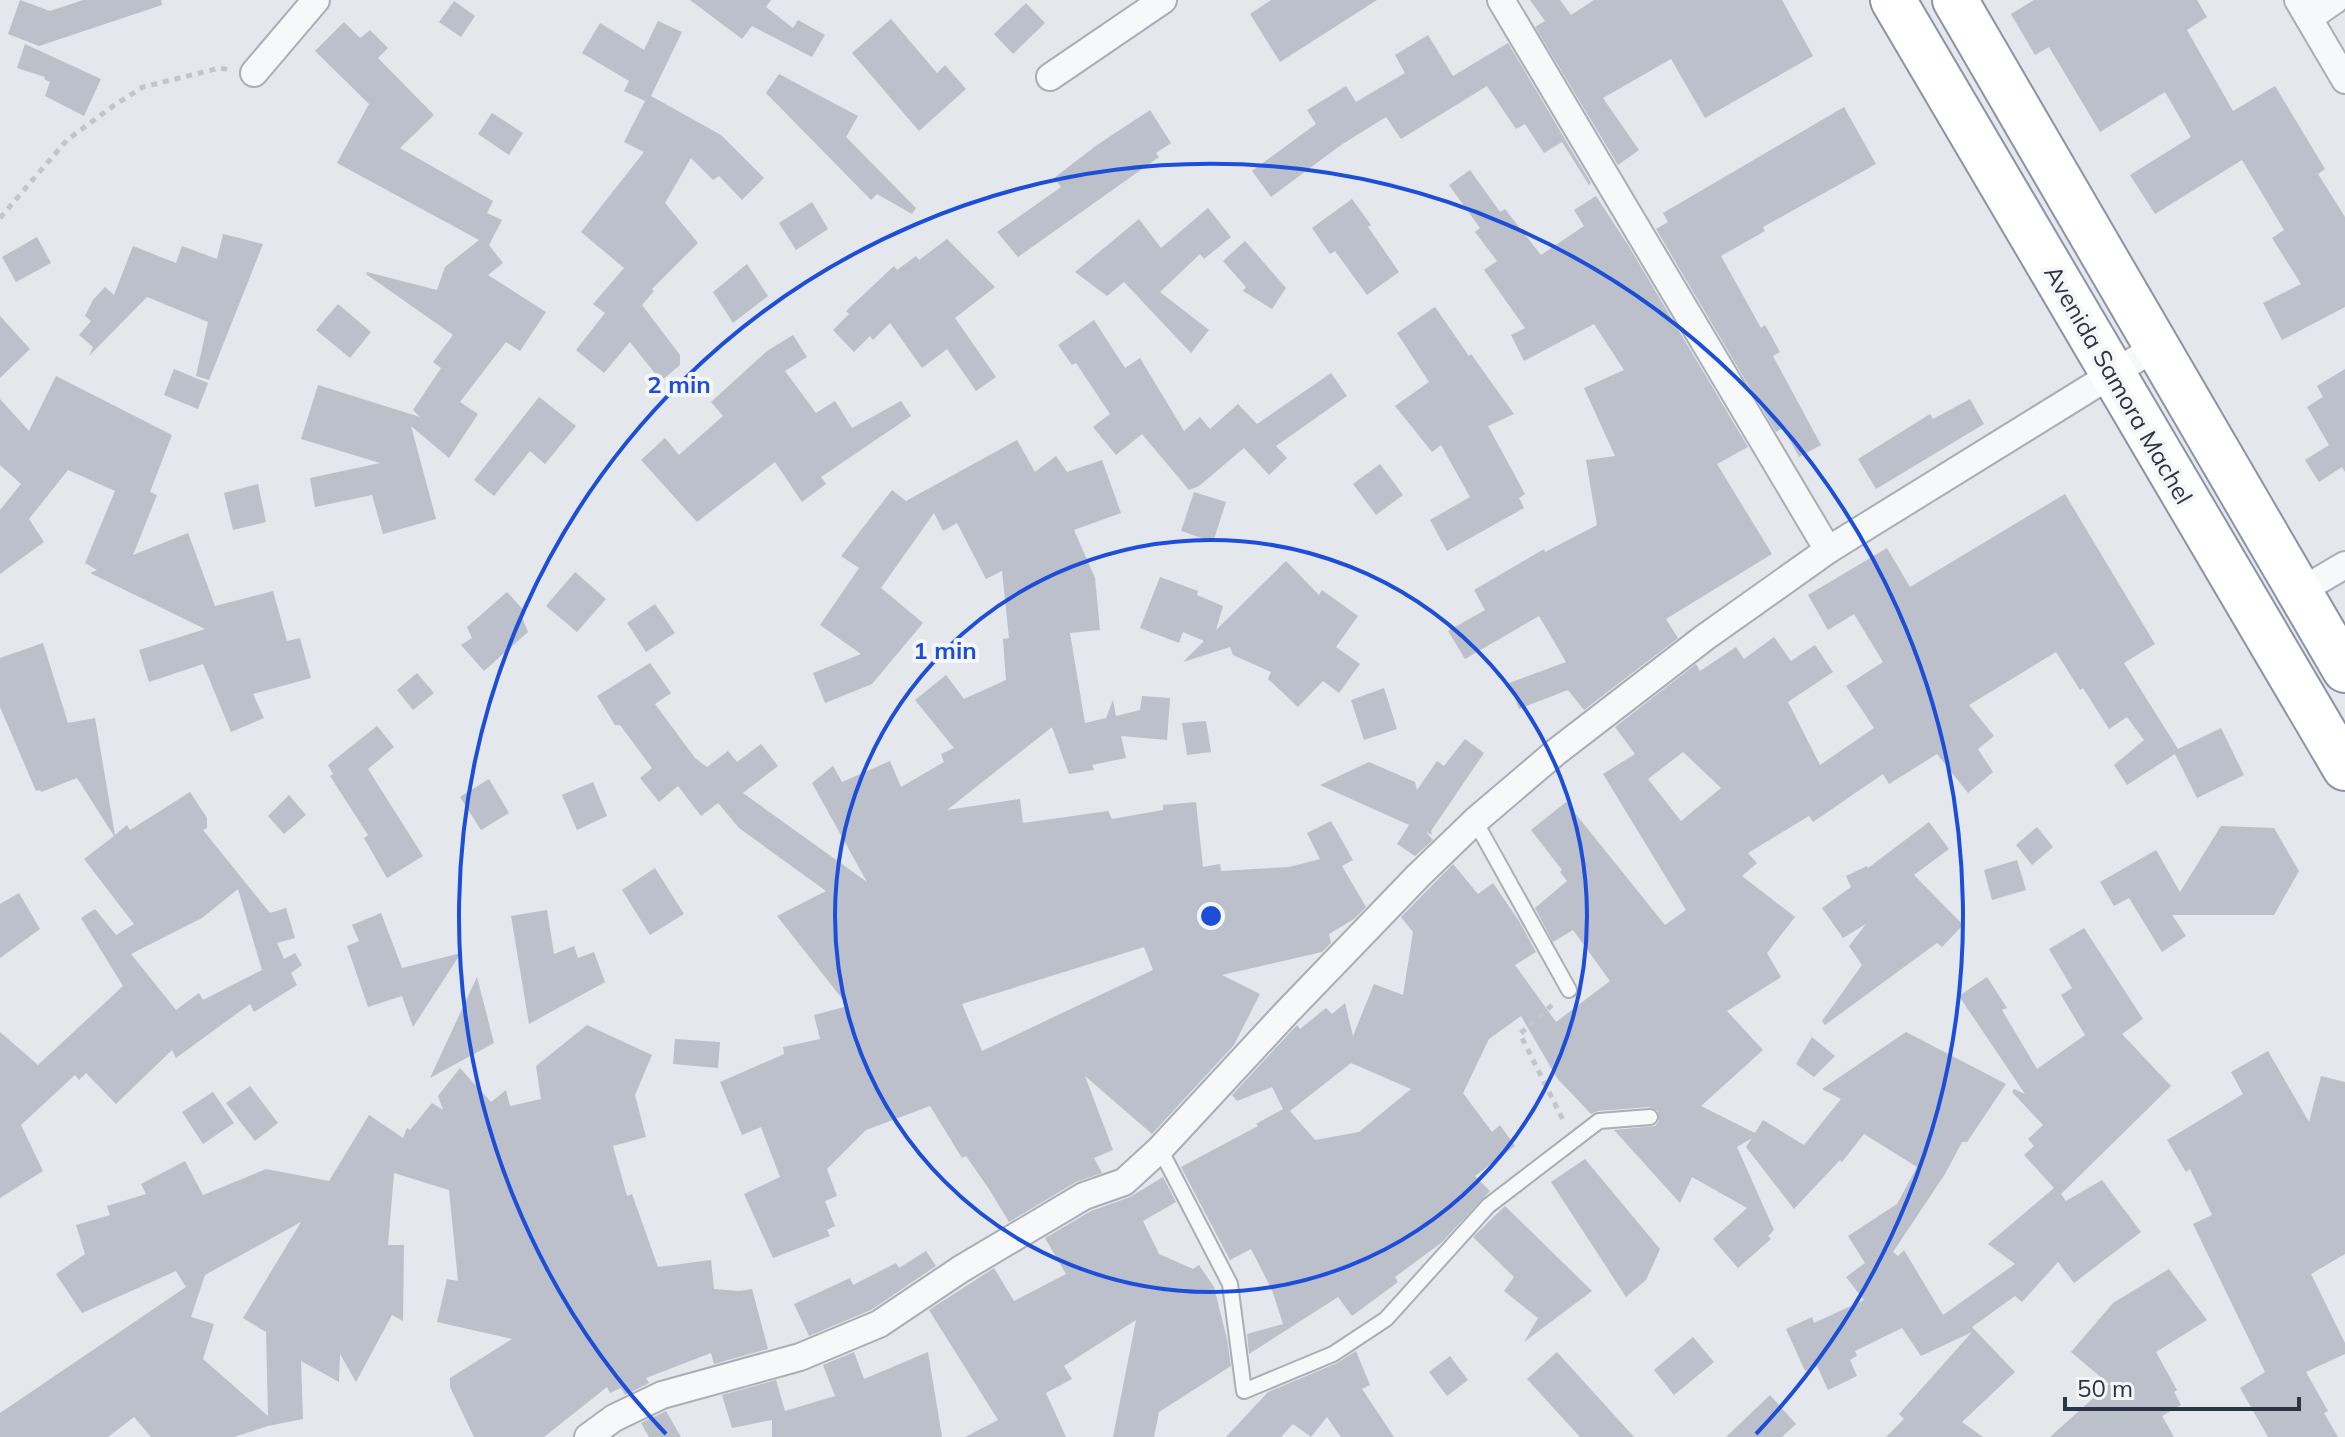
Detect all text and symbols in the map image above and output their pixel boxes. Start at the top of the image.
street label: Avenida Samora Machel [2038,260,2199,509]
text: 2 min [647,369,711,399]
text: 1 min [913,635,977,665]
centre of rings [1197,902,1225,930]
scale bar [2065,1361,2299,1411]
text: 50 m [2077,1373,2133,1403]

